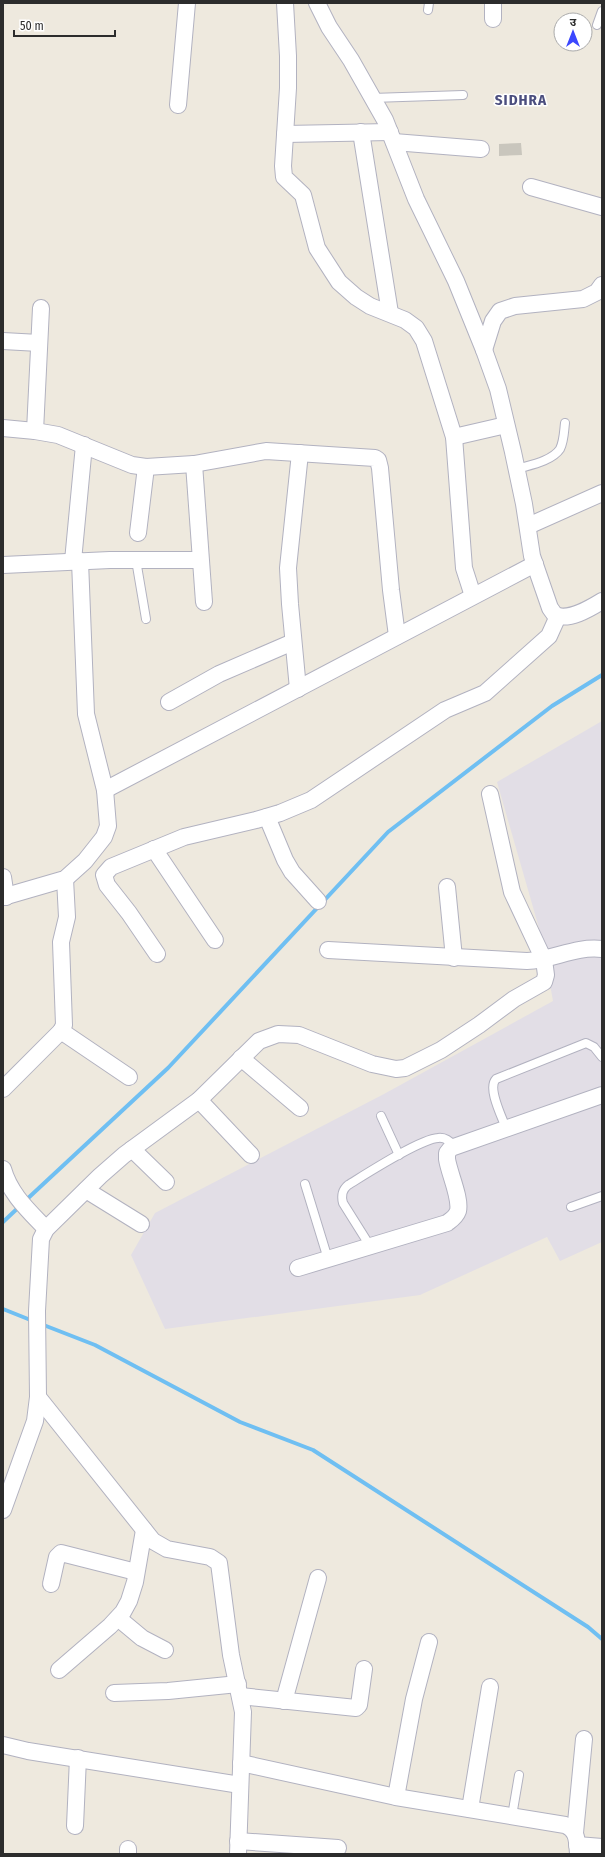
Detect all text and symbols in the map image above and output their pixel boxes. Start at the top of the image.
scale bar [14,12,115,38]
north arrow [553,12,593,52]
text: उ [570,16,577,29]
text: 50 m [20,19,44,33]
district label: SIDHRA [495,91,547,109]

